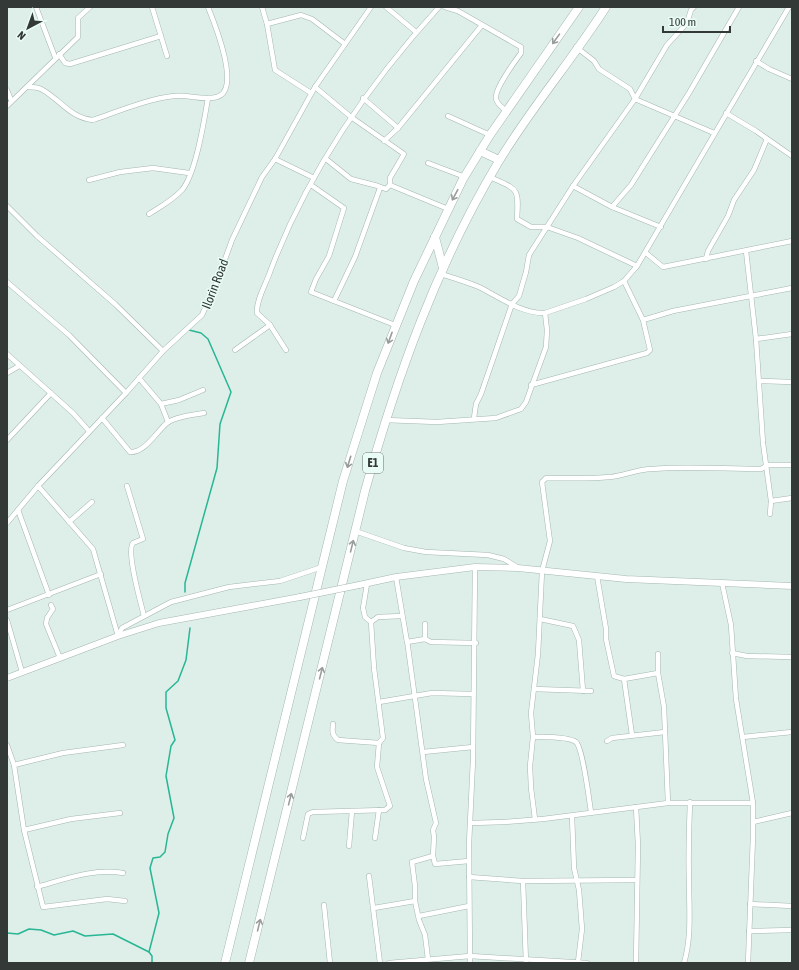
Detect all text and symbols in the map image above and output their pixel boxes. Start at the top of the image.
north arrow [8,8,48,48]
scale bar [663,8,730,34]
text: 100 m [669,15,696,29]
text: N [15,29,28,42]
one-way arrow [552,33,560,44]
one-way arrow [451,189,458,201]
street label: Ilorin Road [199,257,231,311]
one-way arrow [385,332,393,344]
road number: E1 [363,453,383,473]
one-way arrow [345,455,352,468]
one-way arrow [348,540,356,553]
one-way arrow [317,666,325,679]
one-way arrow [286,793,294,806]
one-way arrow [255,919,263,932]

